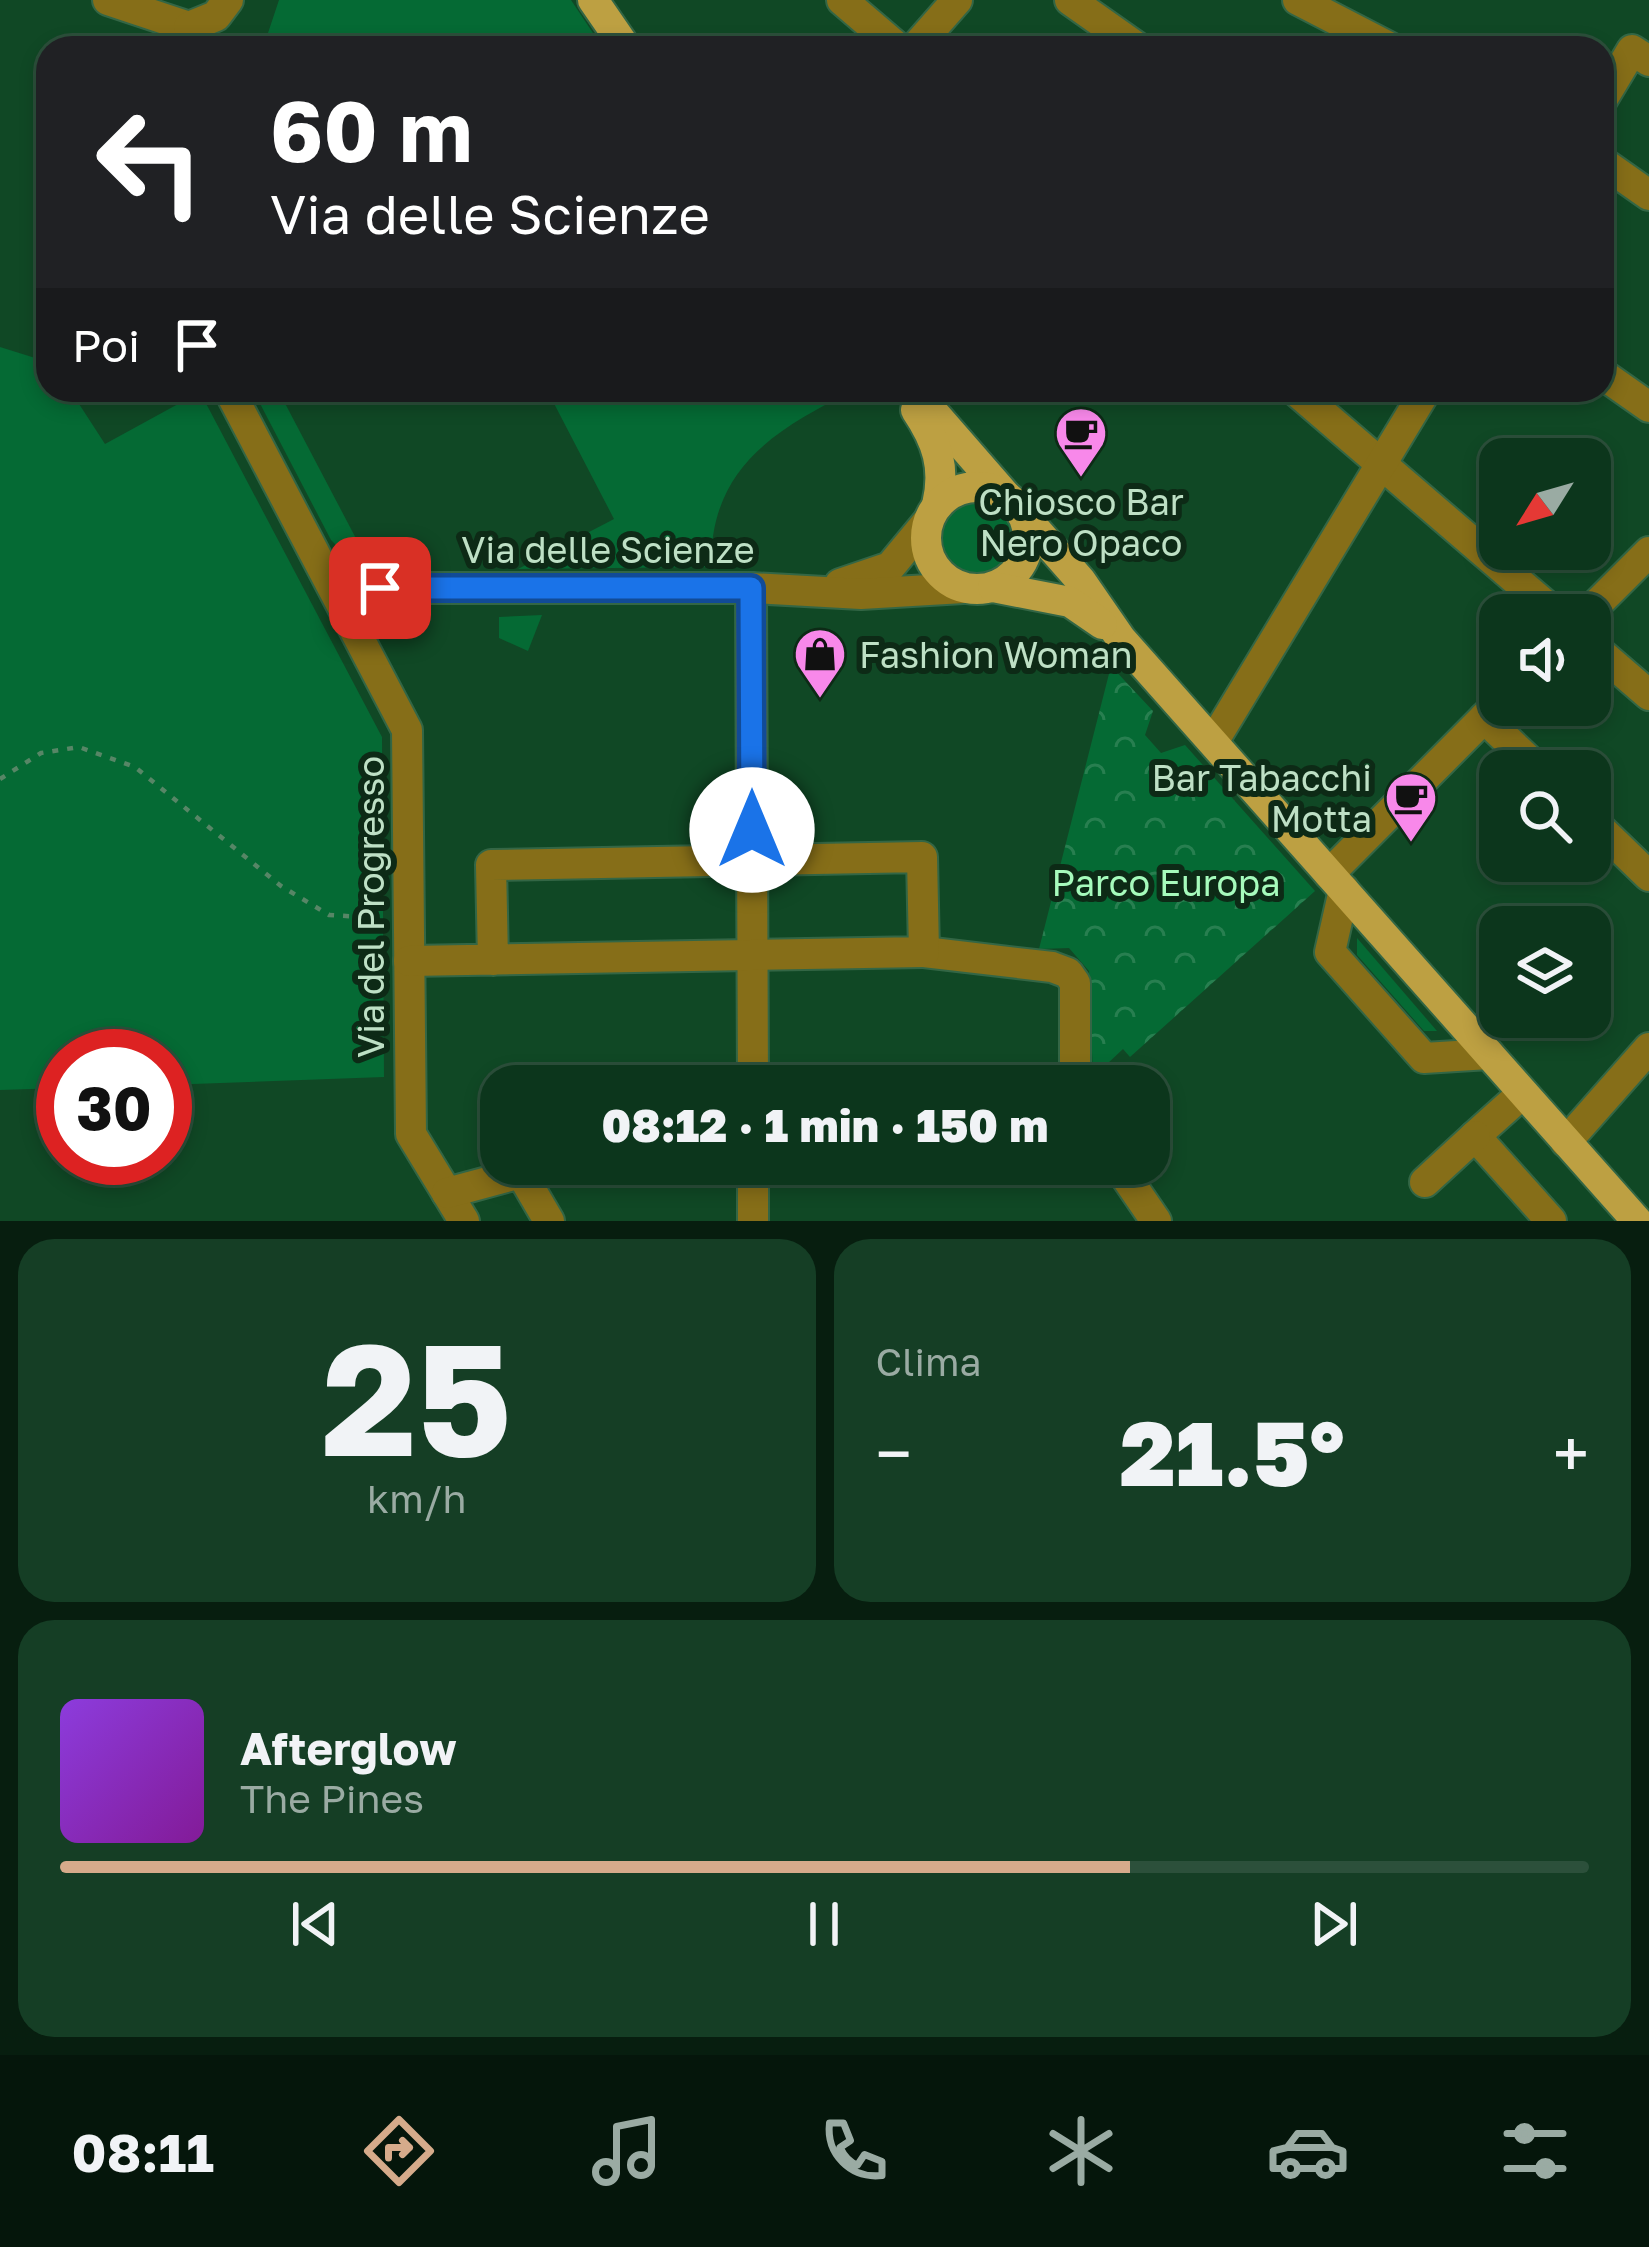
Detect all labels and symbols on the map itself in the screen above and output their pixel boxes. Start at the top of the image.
cafe icon: Chiosco Bar Nero Opaco [1053,405,1109,479]
north arrow [1479,438,1611,570]
place label: Chiosco Bar Nero Opaco [978,480,1184,564]
street label: Via delle Scienze [461,528,755,571]
pin [329,537,431,639]
shop icon: Fashion Woman [792,626,848,700]
place label: Fashion Woman [859,633,1133,676]
street label: Via del Progresso [349,756,392,1058]
place label: Bar Tabacchi Motta [1152,756,1372,840]
position arrow [689,767,815,893]
cafe icon: Bar Tabacchi Motta [1383,770,1439,844]
park label: Parco Europa [1052,861,1280,904]
speed limit sign: 30 [36,1029,192,1185]

